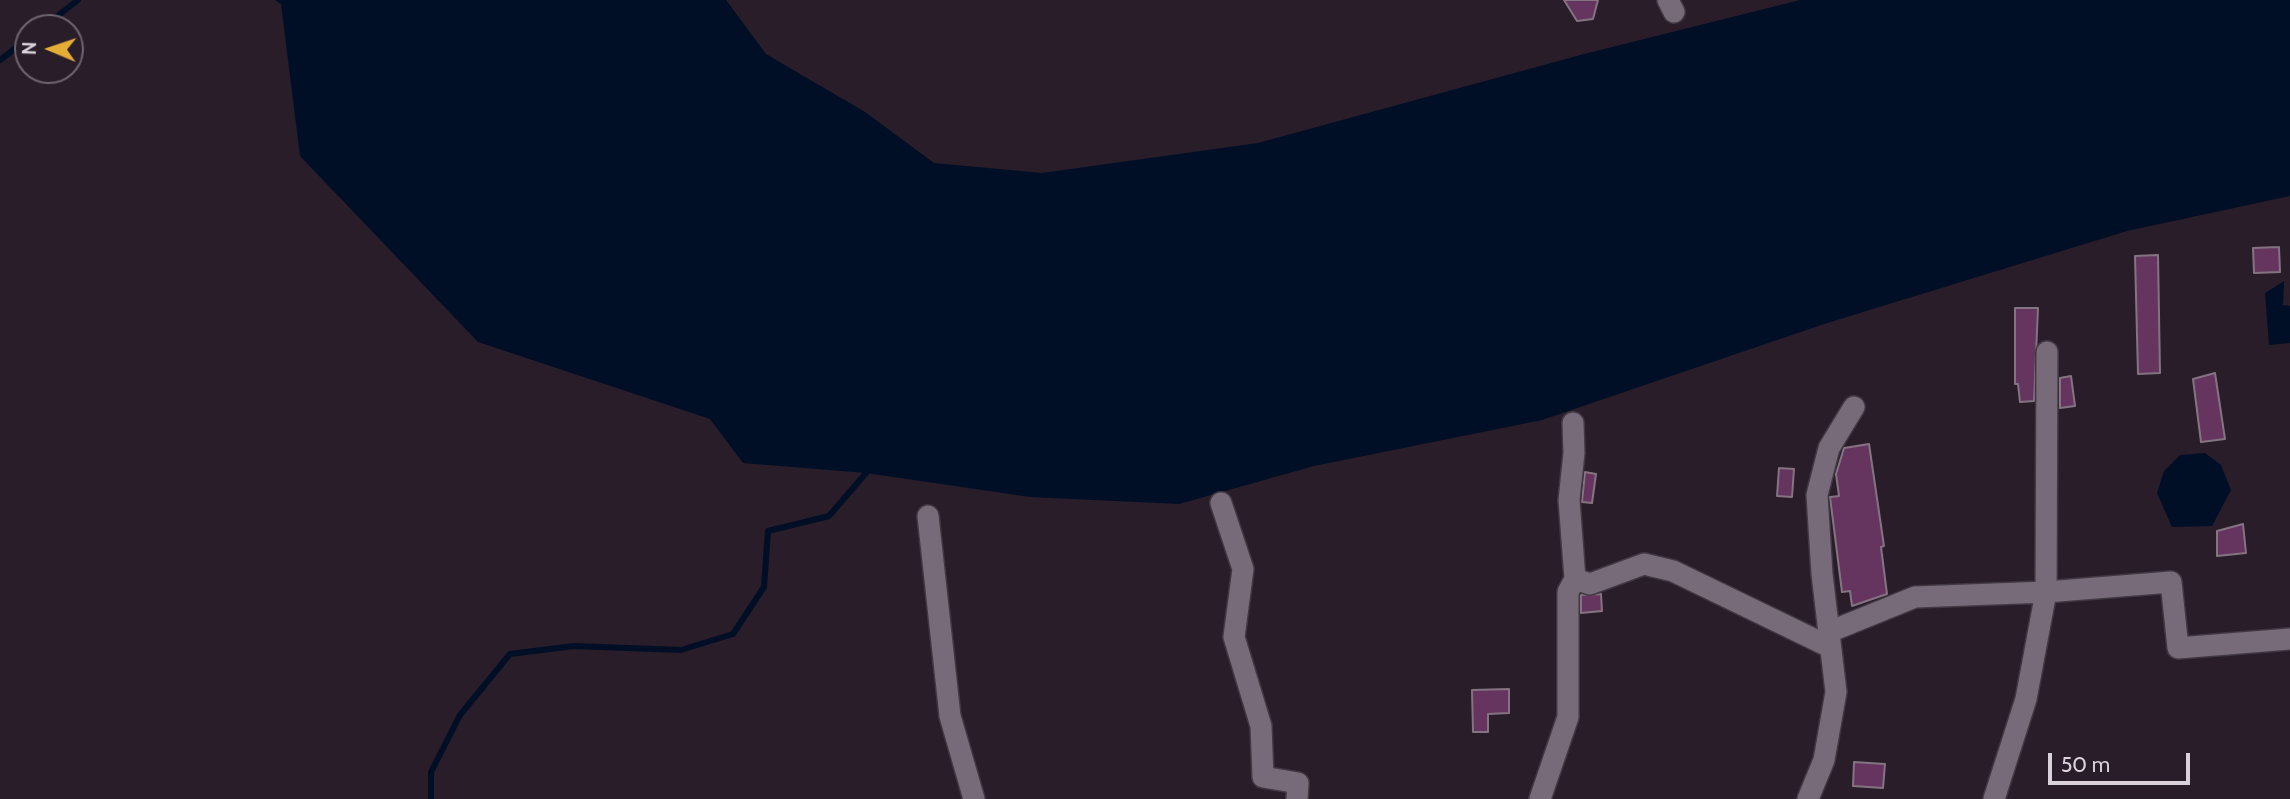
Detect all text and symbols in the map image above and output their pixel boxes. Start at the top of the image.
north arrow [14,14,84,84]
text: N [18,41,41,55]
scale bar [2052,740,2194,784]
text: 50 m [2061,752,2110,777]

